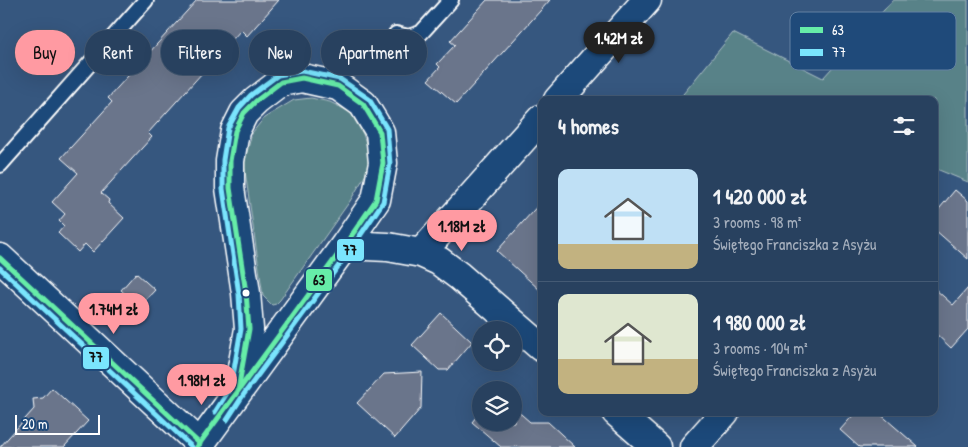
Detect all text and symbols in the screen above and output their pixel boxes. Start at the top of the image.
legend [790,12,956,70]
text: 63 [832,20,844,39]
pin: 1.42M zł [567,22,671,64]
text: 1.42M zł [595,27,643,49]
chip: Buy [15,30,75,75]
chip: Rent [85,30,151,75]
chip: Filters [161,30,239,75]
chip: New [249,30,311,75]
chip: Apartment [321,30,427,75]
text: 77 [832,42,846,61]
text: 4 homes [558,112,619,141]
icon: filters [890,112,918,140]
text: 1 420 000 zł [713,182,807,211]
icon: home [598,189,658,249]
pin: 1.18M zł [410,210,514,252]
text: 3 rooms · 98 m² [713,211,802,233]
text: 1.18M zł [438,215,486,237]
text: Świętego Franciszka z Asyżu [713,233,876,255]
line badge: 77 [336,238,365,262]
text: 77 [342,240,357,259]
line badge: 63 [305,268,333,292]
text: 63 [313,270,326,289]
unlabelled marker [241,288,251,298]
pin: 1.74M zł [62,292,166,335]
text: 1.74M zł [89,298,139,320]
text: 1 980 000 zł [713,308,807,337]
icon: home [598,314,658,374]
map controls [472,321,522,431]
button: locate [472,321,522,371]
text: 3 rooms · 104 m² [713,337,808,359]
line badge: 77 [82,346,110,370]
text: 77 [88,347,103,366]
text: Świętego Franciszka z Asyżu [713,359,876,381]
pin: 1.98M zł [150,364,254,406]
text: 1.98M zł [178,369,226,391]
button: layers [472,381,522,431]
scale bar [15,412,100,435]
text: 20 m [22,414,48,433]

